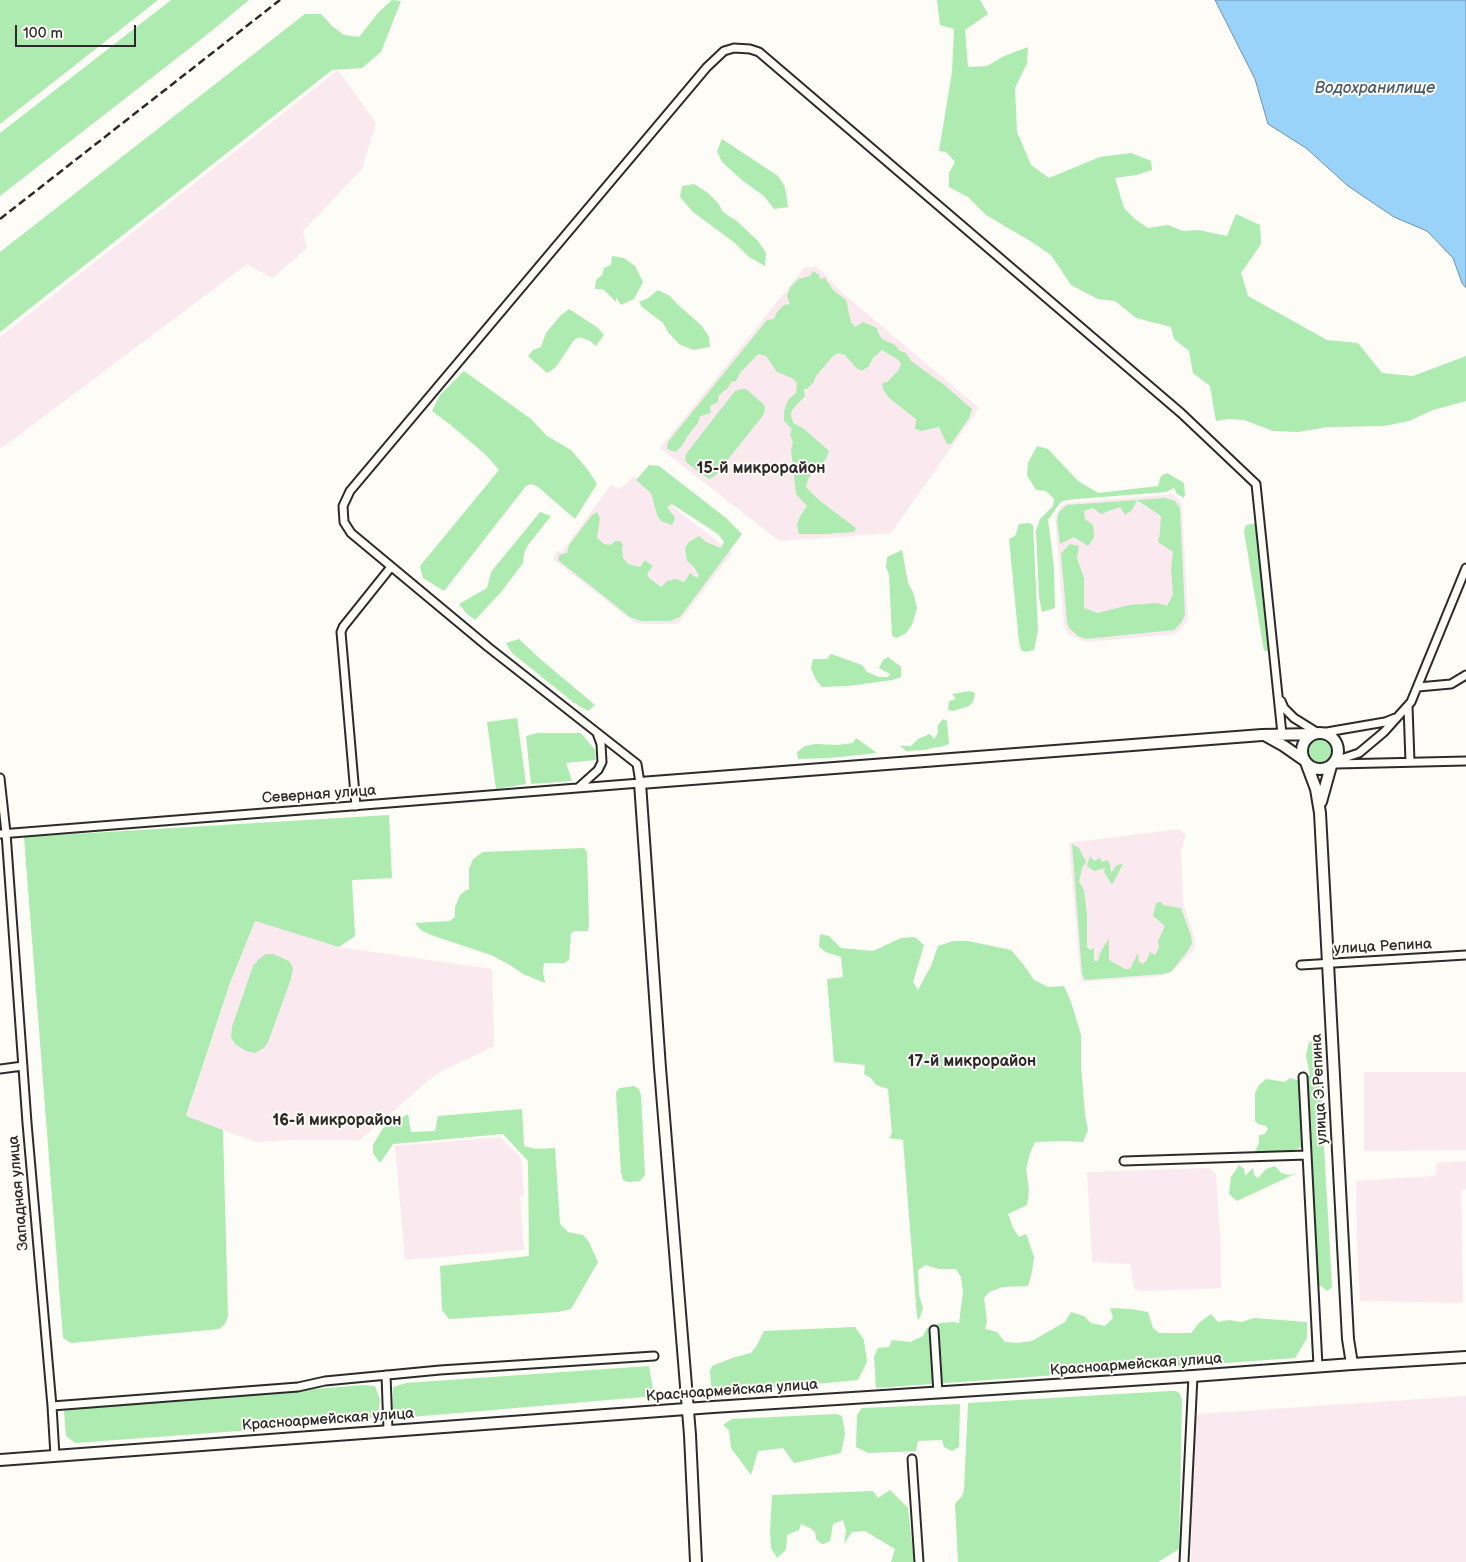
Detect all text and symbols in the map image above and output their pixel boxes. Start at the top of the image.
scale bar [18,15,139,47]
text: 100 m [23,24,63,43]
water label: Водохранилище [1315,79,1435,99]
district label: 15-й микрорайон [697,459,825,479]
street label: Северная улица [261,782,377,808]
street label: улица Репина [1334,935,1432,959]
street label: улица Э.Репина [1308,1033,1332,1145]
district label: 17-й микрорайон [908,1052,1036,1072]
district label: 16-й микрорайон [272,1111,402,1131]
street label: Западная улица [5,1135,33,1251]
street label: Красноармейская улица [1049,1350,1223,1380]
street label: Красноармейская улица [645,1376,819,1406]
street label: Красноармейская улица [241,1405,415,1435]

